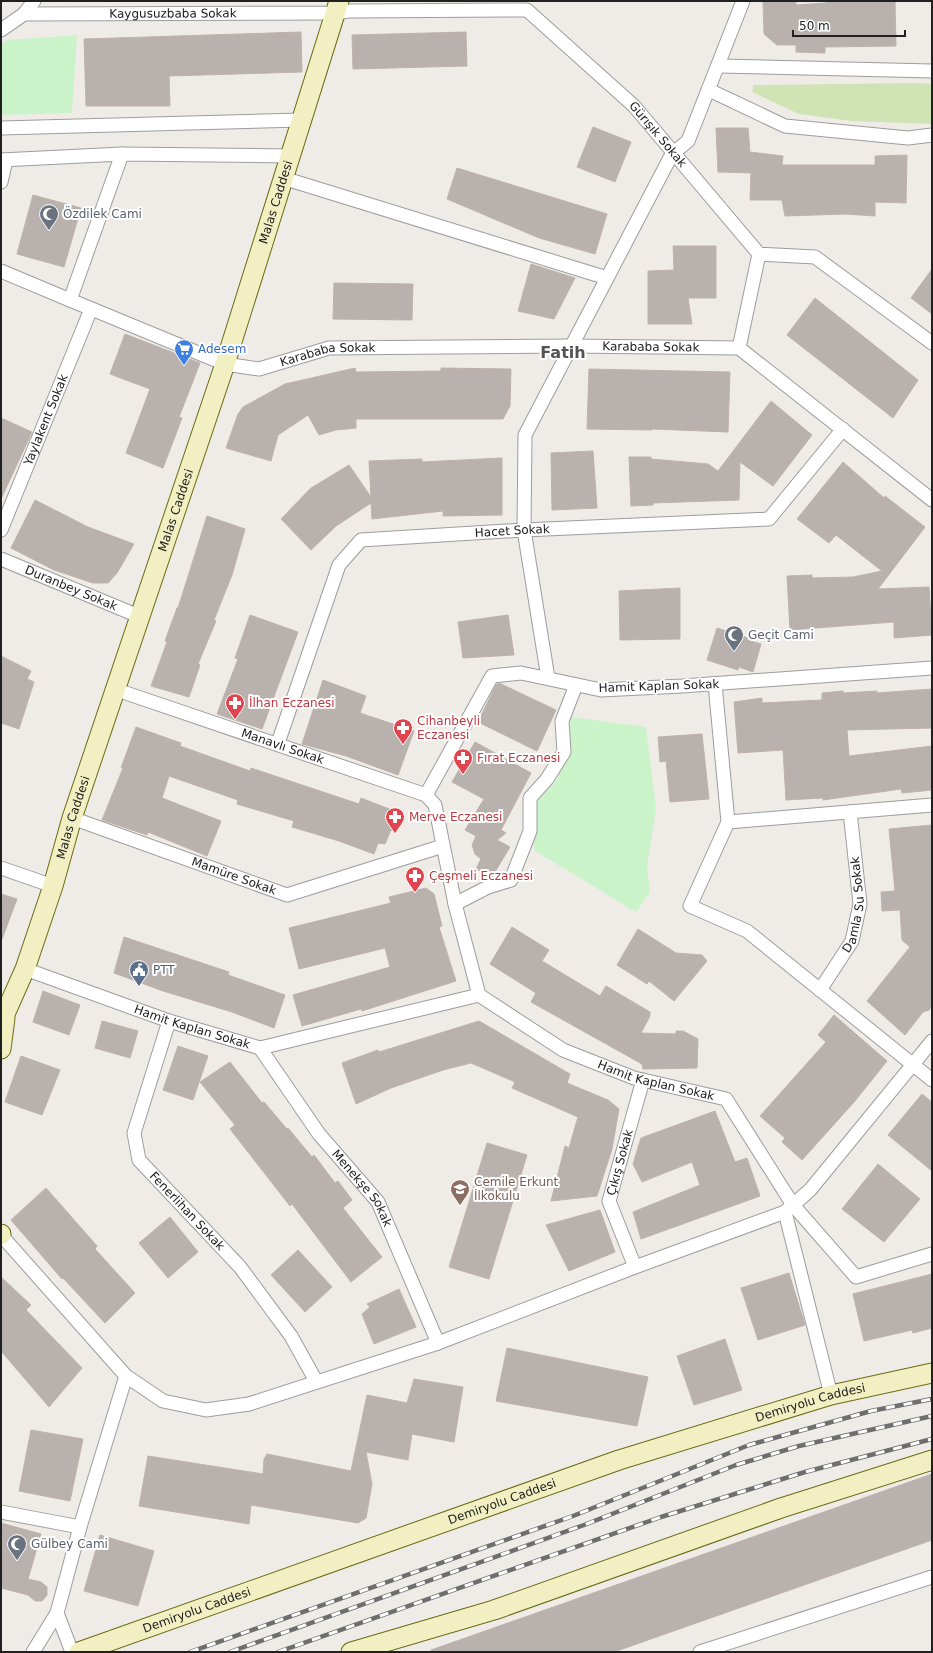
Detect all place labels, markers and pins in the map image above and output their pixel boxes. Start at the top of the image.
mosque icon: Özdilek Cami [38,203,60,231]
place label: Özdilek Cami [63,205,142,221]
supermarket icon: Adesem [173,338,195,366]
place label: Adesem [198,342,246,356]
mosque icon: Geçit Cami [723,624,745,652]
place label: Geçit Cami [748,628,814,642]
pharmacy icon: İlhan Eczanesi [224,692,246,720]
place label: İlhan Eczanesi [249,695,335,710]
place label: Cihanbeyli Eczanesi [417,714,480,742]
pharmacy icon: Cihanbeyli Eczanesi [392,717,414,745]
pharmacy icon: Fırat Eczanesi [452,747,474,775]
place label: Fırat Eczanesi [477,751,560,765]
pharmacy icon: Merve Eczanesi [384,806,406,834]
place label: Merve Eczanesi [409,810,502,824]
pharmacy icon: Çeşmeli Eczanesi [404,865,426,893]
place label: Çeşmeli Eczanesi [429,869,533,883]
public building icon: PTT [128,959,150,987]
place label: PTT [153,963,175,977]
place label: Cemile Erkunt İlkokulu [474,1175,559,1203]
school or university icon: Cemile Erkunt İlkokulu [449,1178,471,1206]
mosque icon: Gülbey Cami [6,1533,28,1561]
place label: Gülbey Cami [31,1537,108,1551]

